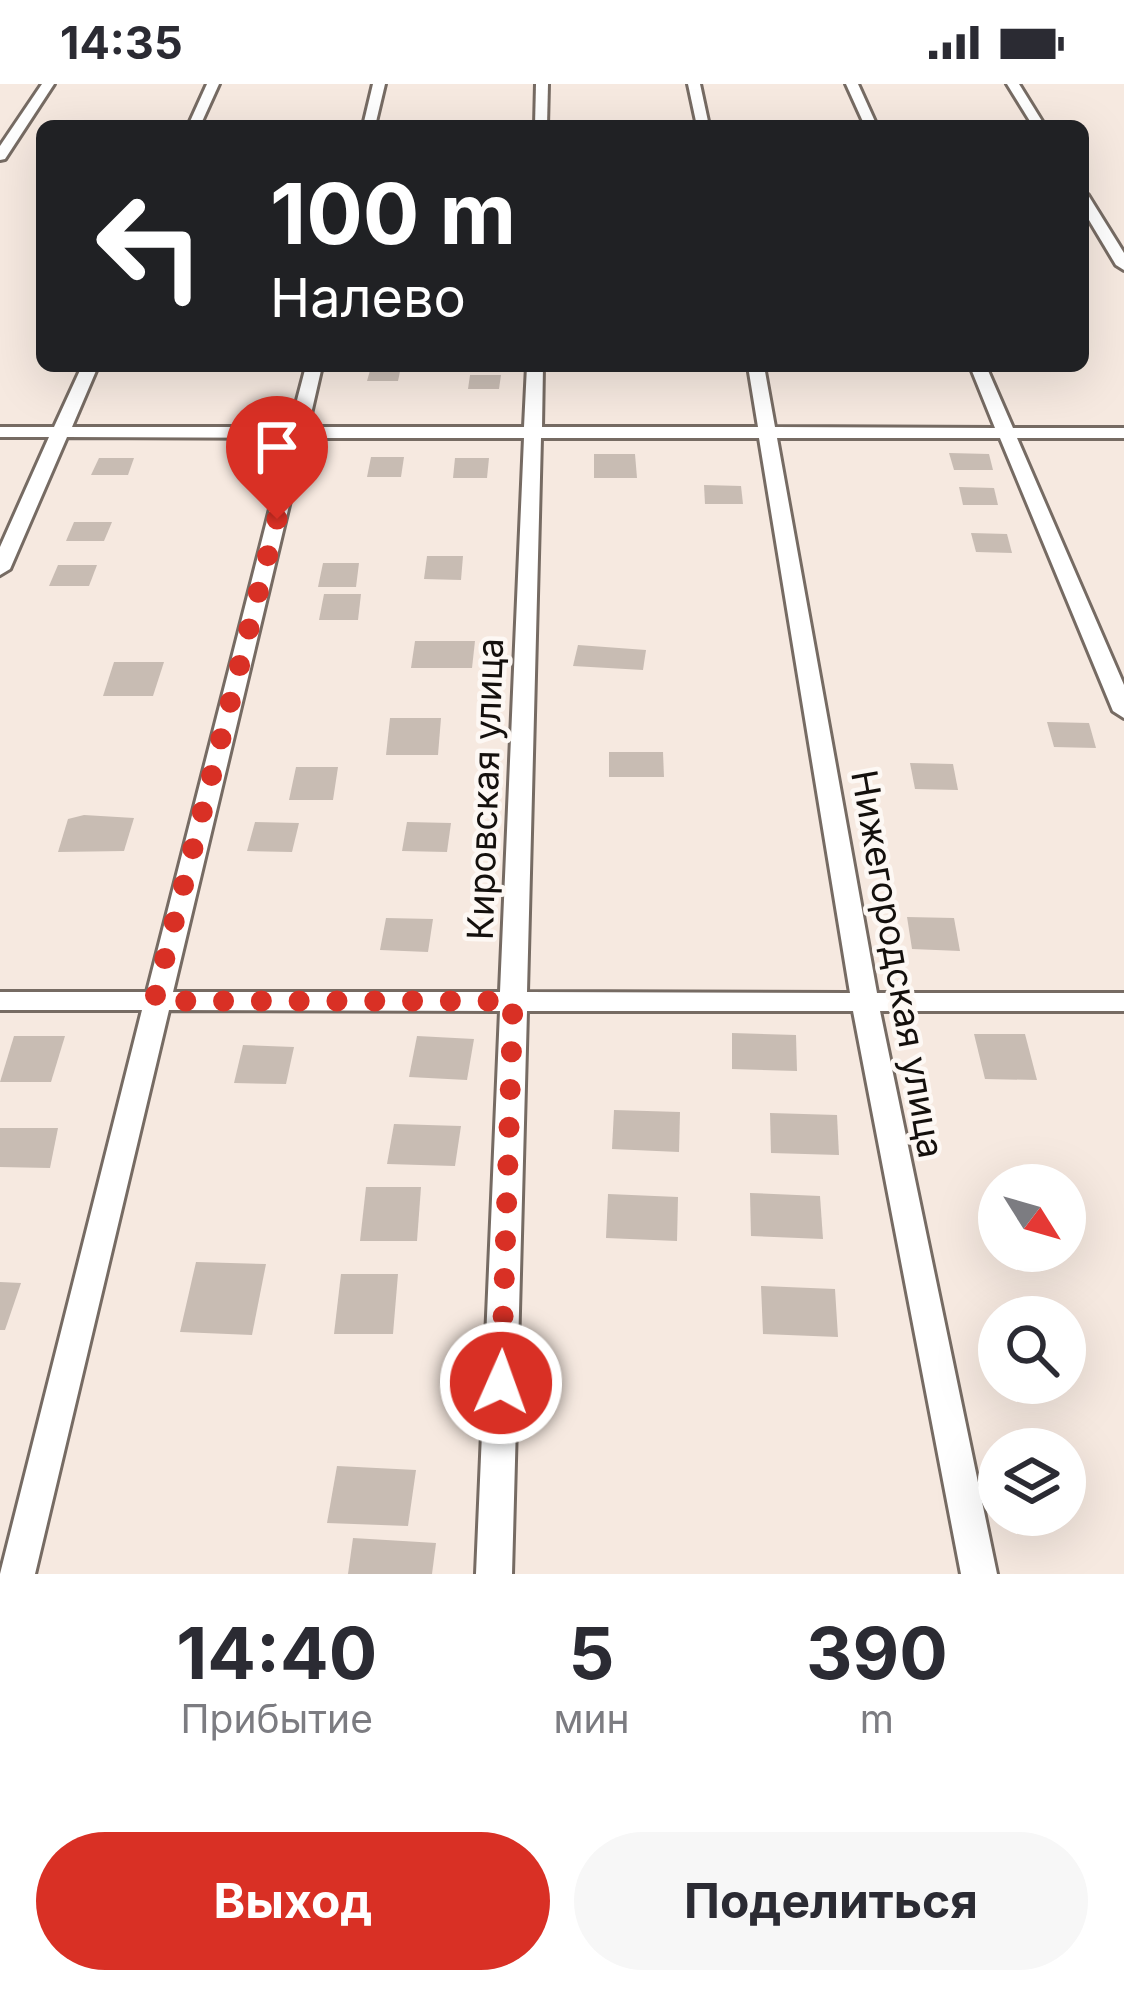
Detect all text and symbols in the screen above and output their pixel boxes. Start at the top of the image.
text: 14:35 [60,15,183,70]
text: 100 m [270,163,516,264]
icon: left [72,168,228,324]
text: Налево [270,265,466,330]
pin [226,396,328,519]
icon: arrive [244,414,310,480]
street label: Кировская улица [458,637,512,941]
street label: Нижегородская улица [842,767,954,1161]
north arrow [978,1164,1086,1272]
map controls [978,1164,1086,1536]
button: search [978,1296,1086,1404]
position arrow [438,1320,564,1446]
button: layers [978,1428,1086,1536]
text: 14:40 [176,1609,377,1696]
text: 5 [569,1609,615,1696]
text: 390 [806,1609,948,1696]
text: Прибытие [181,1695,373,1742]
text: мин [554,1695,630,1742]
text: m [860,1695,894,1742]
button: Выход [36,1832,550,1970]
button: Поделиться [574,1832,1088,1970]

